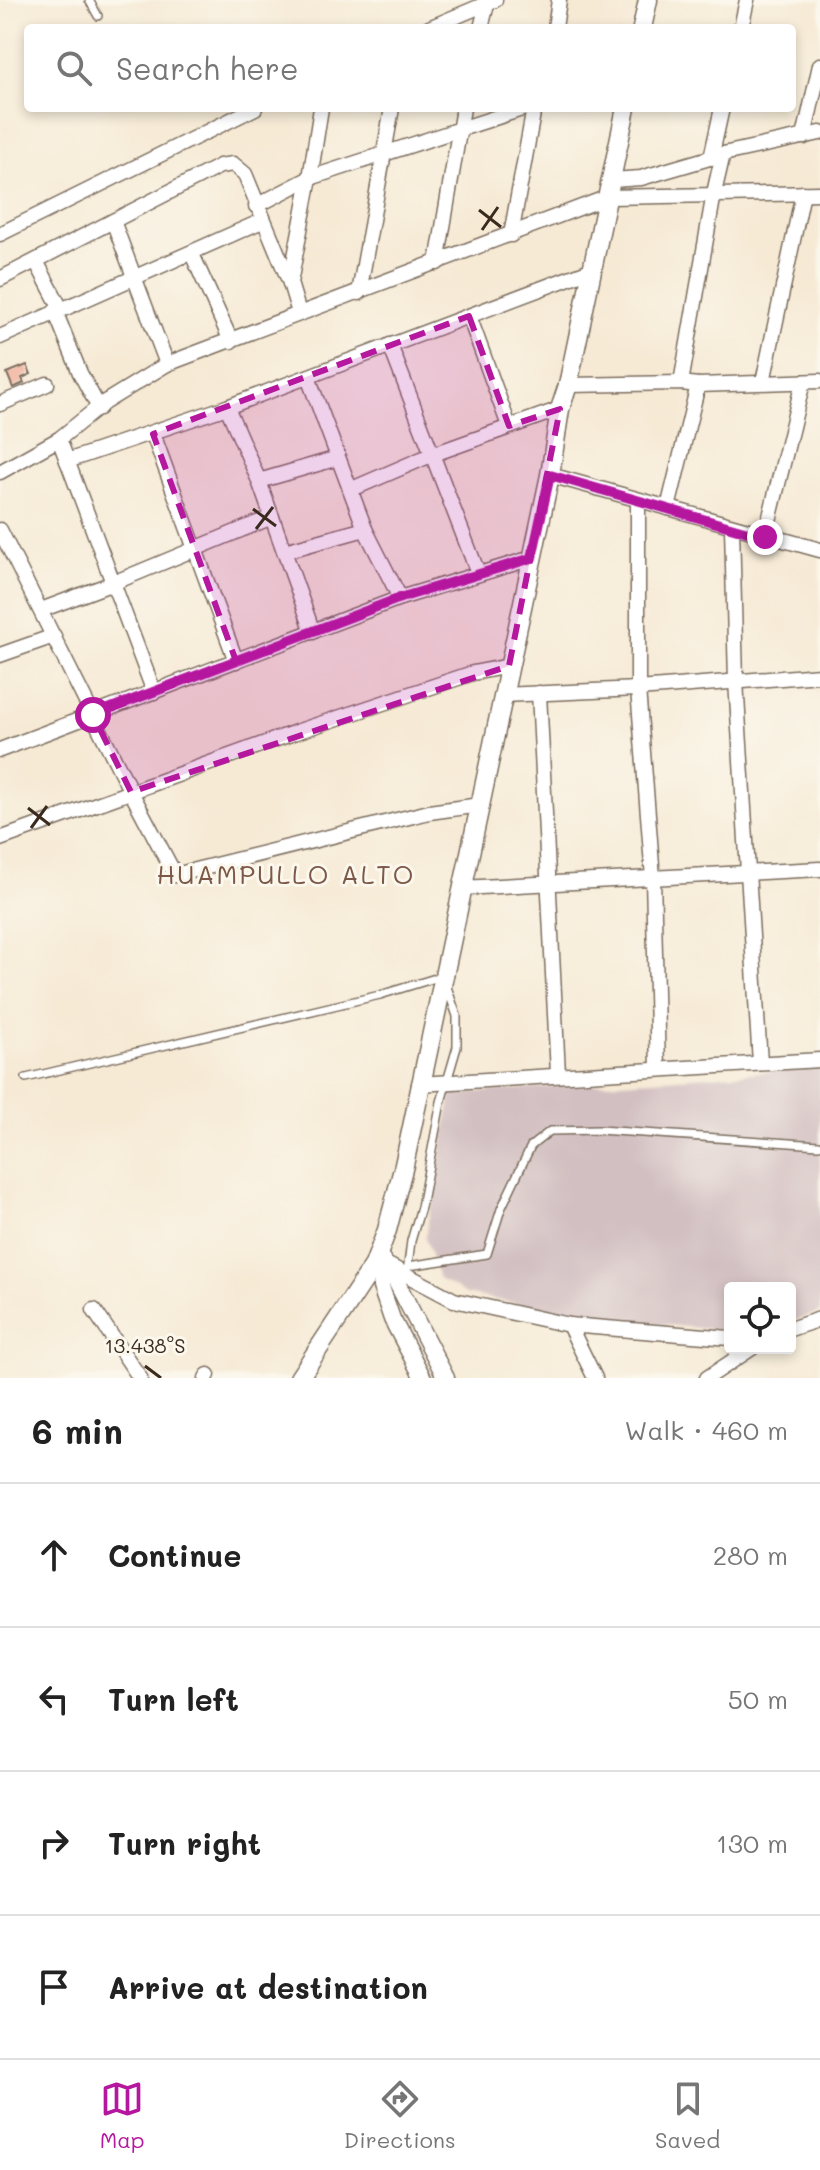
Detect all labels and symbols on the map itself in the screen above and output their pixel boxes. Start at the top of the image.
route end [747,519,783,555]
route start [75,697,111,733]
district label: HUAMPULLO ALTO [157,857,415,891]
text: 13.438°S [104,1332,186,1358]

